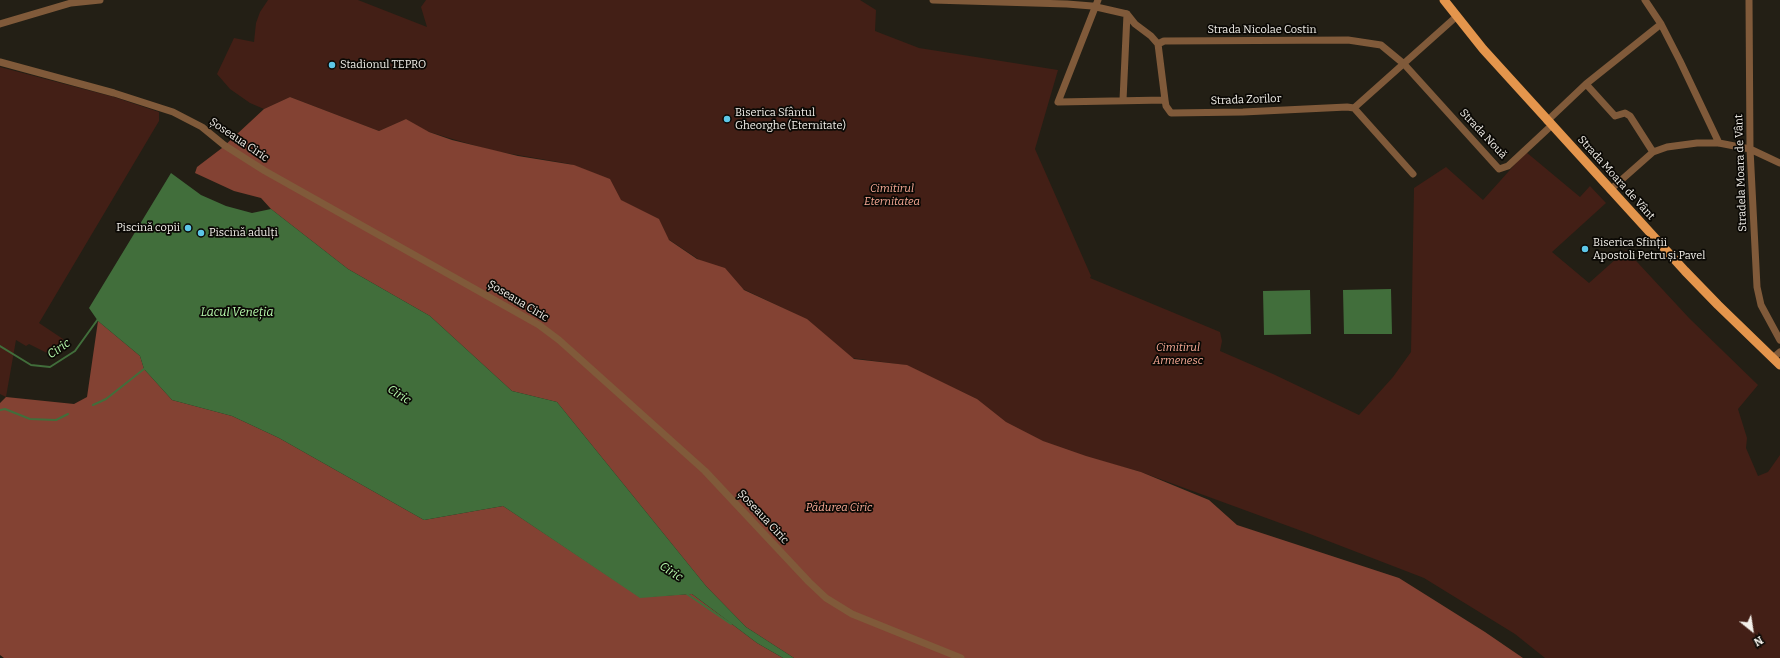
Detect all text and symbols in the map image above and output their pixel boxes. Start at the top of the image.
street label: Strada Nicolae Costin [1207,23,1317,37]
place label: Stadionul TEPRO [340,58,426,72]
marker: Stadionul TEPRO [327,60,337,70]
street label: Strada Zorilor [1210,92,1282,108]
place label: Biserica Sfântul Gheorghe (Eternitate) [735,106,846,132]
street label: Strada Nouă [1457,106,1509,162]
marker: Biserica Sfântul Gheorghe (Eternitate) [722,114,732,124]
street label: Stradela Moara de Vânt [1732,114,1750,232]
street label: Șoseaua Ciric [207,115,271,165]
street label: Strada Moara de Vânt [1575,133,1657,223]
park label: Cimitirul Eternitatea [864,182,920,208]
place label: Piscină copii [116,221,180,235]
marker: Piscină copii [183,223,193,233]
place label: Piscină adulți [209,226,278,240]
marker: Piscină adulți [196,228,206,238]
place label: Biserica Sfinții Apostoli Petru și Pavel [1593,236,1705,262]
marker: Biserica Sfinții Apostoli Petru și Pavel [1580,244,1590,254]
street label: Șoseaua Ciric [485,278,551,324]
water label: Lacul Veneția [200,306,274,320]
water label: Ciric [45,336,73,362]
park label: Cimitirul Armenesc [1153,341,1203,367]
water label: Ciric [385,382,413,408]
street label: Șoseaua Ciric [735,487,791,547]
park label: Pădurea Ciric [806,501,872,515]
water label: Ciric [657,559,685,585]
north arrow [1732,610,1772,650]
text: N [1751,633,1765,649]

